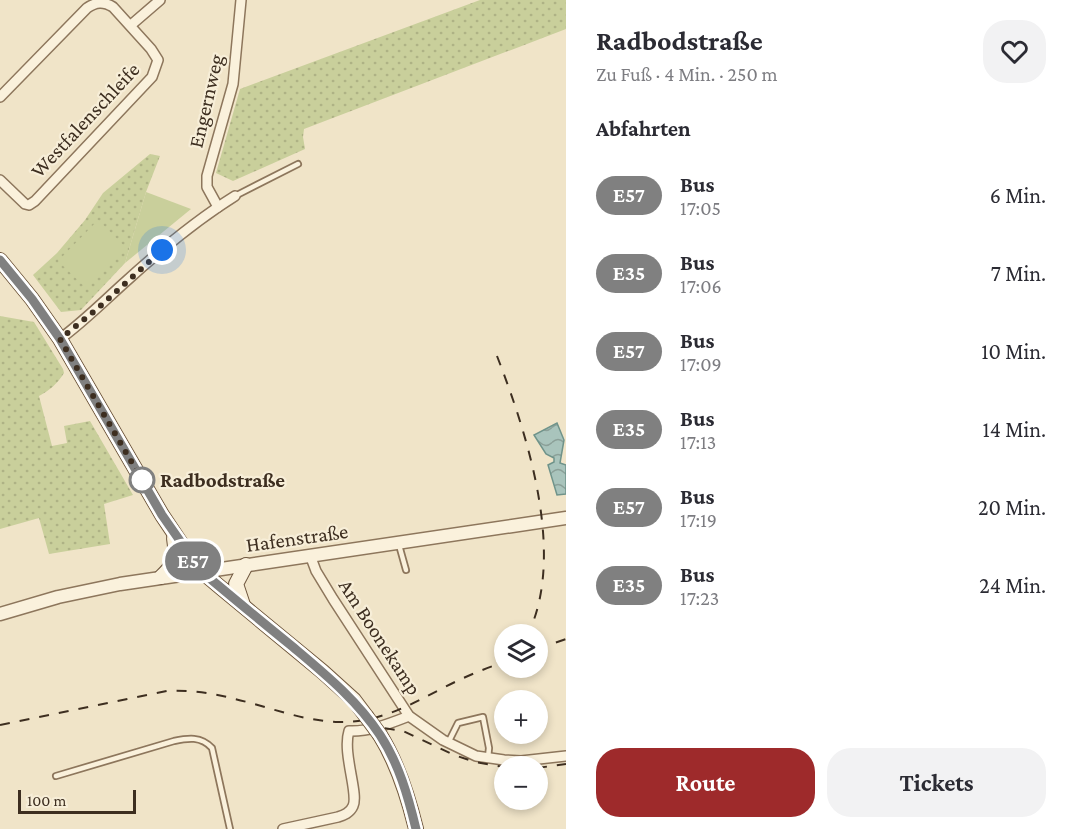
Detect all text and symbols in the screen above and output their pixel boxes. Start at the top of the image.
button: heart [983,20,1046,83]
text: Radbodstraße [596,25,763,56]
street label: Engernweg [184,52,228,150]
street label: Westfalenschleife [26,58,144,182]
text: Zu Fuß · 4 Min. · 250 m [596,63,778,85]
text: Abfahrten [596,116,691,141]
text: Bus [680,172,714,197]
text: E57 [613,183,645,207]
text: 6 Min. [990,183,1046,208]
text: 17:05 [680,197,721,219]
your location [147,235,177,265]
text: Bus [680,250,714,275]
text: E35 [613,261,645,285]
text: 7 Min. [991,261,1046,286]
text: 17:06 [680,275,722,297]
text: Bus [680,328,714,353]
text: E57 [613,339,645,363]
text: 10 Min. [981,339,1046,364]
text: 17:09 [680,353,722,375]
text: Bus [680,406,714,431]
text: E35 [613,417,645,441]
text: 14 Min. [982,417,1046,442]
text: 17:13 [680,431,716,453]
marker: Radbodstraße [129,467,155,493]
place label: Radbodstraße [160,468,285,492]
text: Bus [680,484,714,509]
text: E57 [613,495,645,519]
text: 20 Min. [978,495,1046,520]
text: 17:19 [680,509,717,531]
street label: Hafenstraße [244,519,350,557]
line badge: E57 [158,542,228,580]
text: E57 [177,549,209,573]
text: Bus [680,562,714,587]
text: E35 [613,573,645,597]
text: 24 Min. [979,573,1046,598]
street label: Am Boonekamp [334,575,426,699]
text: 17:23 [680,587,719,609]
map controls [494,624,548,810]
button: layers [494,624,548,678]
button: + [494,690,548,744]
button: Route [596,748,815,817]
button: Tickets [827,748,1046,817]
button: − [494,756,548,810]
scale bar [18,787,136,814]
text: 100 m [27,792,66,809]

